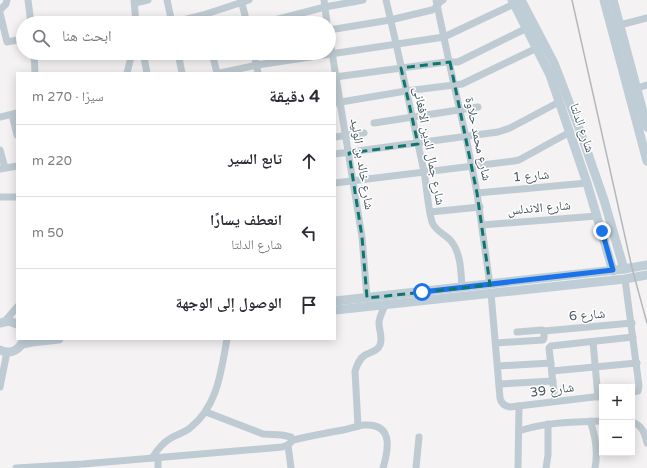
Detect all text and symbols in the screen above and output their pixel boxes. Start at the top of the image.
search box [16,16,336,60]
icon: search [30,27,52,49]
text: ابحث هنا [62,27,112,45]
text: 4 دقيقة [269,86,320,107]
street label: شارع جمال الدين الافغانى [409,86,448,207]
text: سيرًا · 270 m [32,89,104,105]
street label: شارع محمد حلاوة [460,96,495,183]
street label: شارع الدلتا [565,101,598,155]
street label: شارع خالد بن الوليد [346,117,377,211]
text: تابع السير [228,150,282,168]
icon: ahead [298,150,320,172]
text: 220 m [32,153,72,169]
street label: شارع 1 [512,166,550,187]
street label: شارع الاندلس [507,197,571,220]
text: انعطف يسارًا [210,211,282,229]
icon: left [298,222,320,244]
route end [593,222,611,240]
text: 50 m [32,225,64,241]
text: شارع الدلتا [231,237,282,253]
route start [413,283,431,301]
text: الوصول إلى الوجهة [176,294,282,312]
icon: arrive [298,294,320,316]
street label: شارع 6 [568,305,606,326]
street label: شارع 39 [529,379,575,402]
map controls [599,384,635,456]
button: + [599,384,635,420]
button: − [599,420,635,456]

